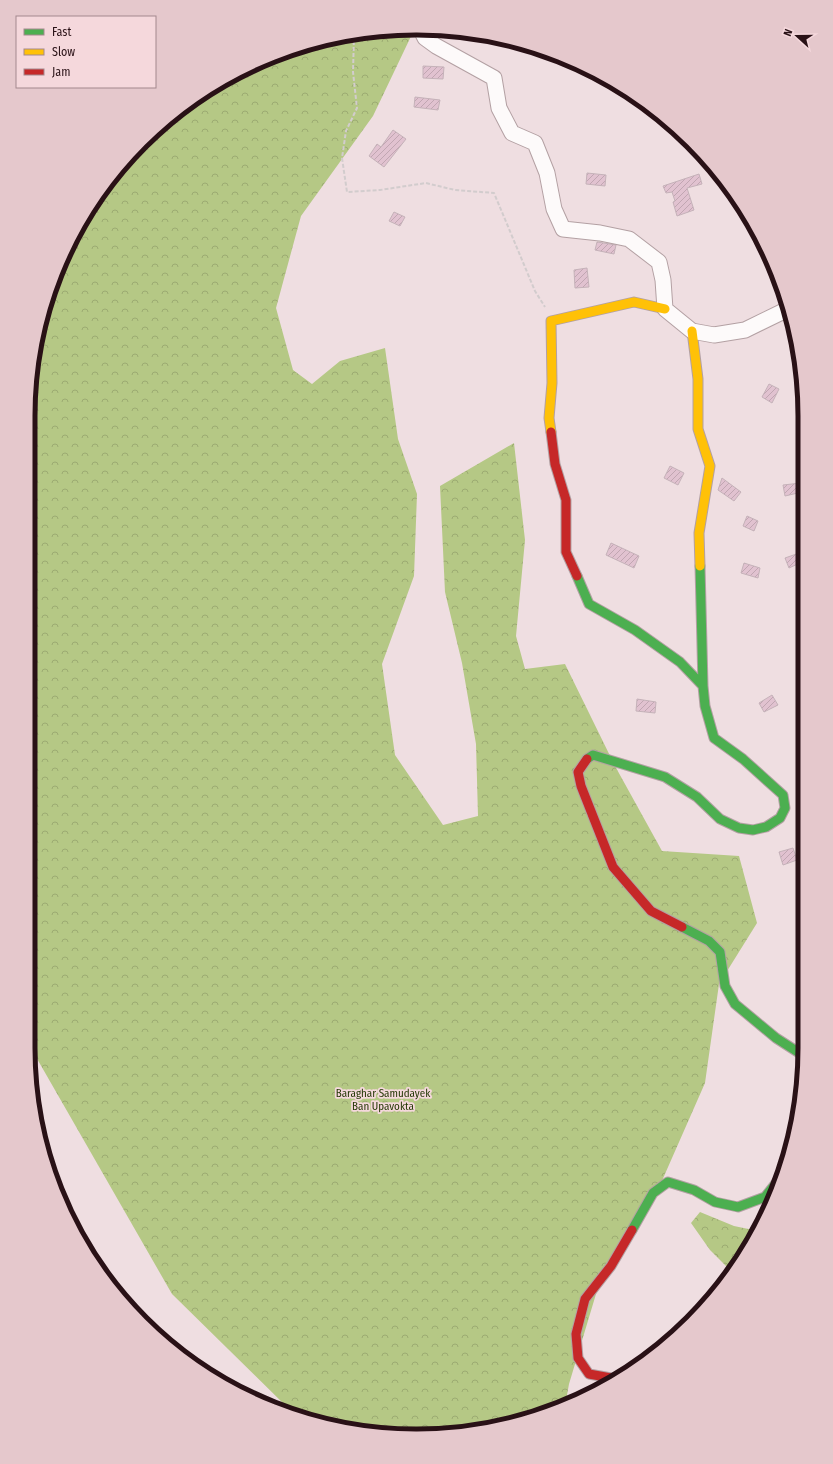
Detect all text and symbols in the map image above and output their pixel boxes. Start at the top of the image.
legend [16,16,156,88]
north arrow [777,16,817,56]
text: Fast [52,25,71,39]
text: N [781,27,795,38]
text: Slow [52,45,75,59]
text: Jam [52,65,70,79]
park label: Baraghar Samudayek Ban Upavokta [336,1087,431,1113]

